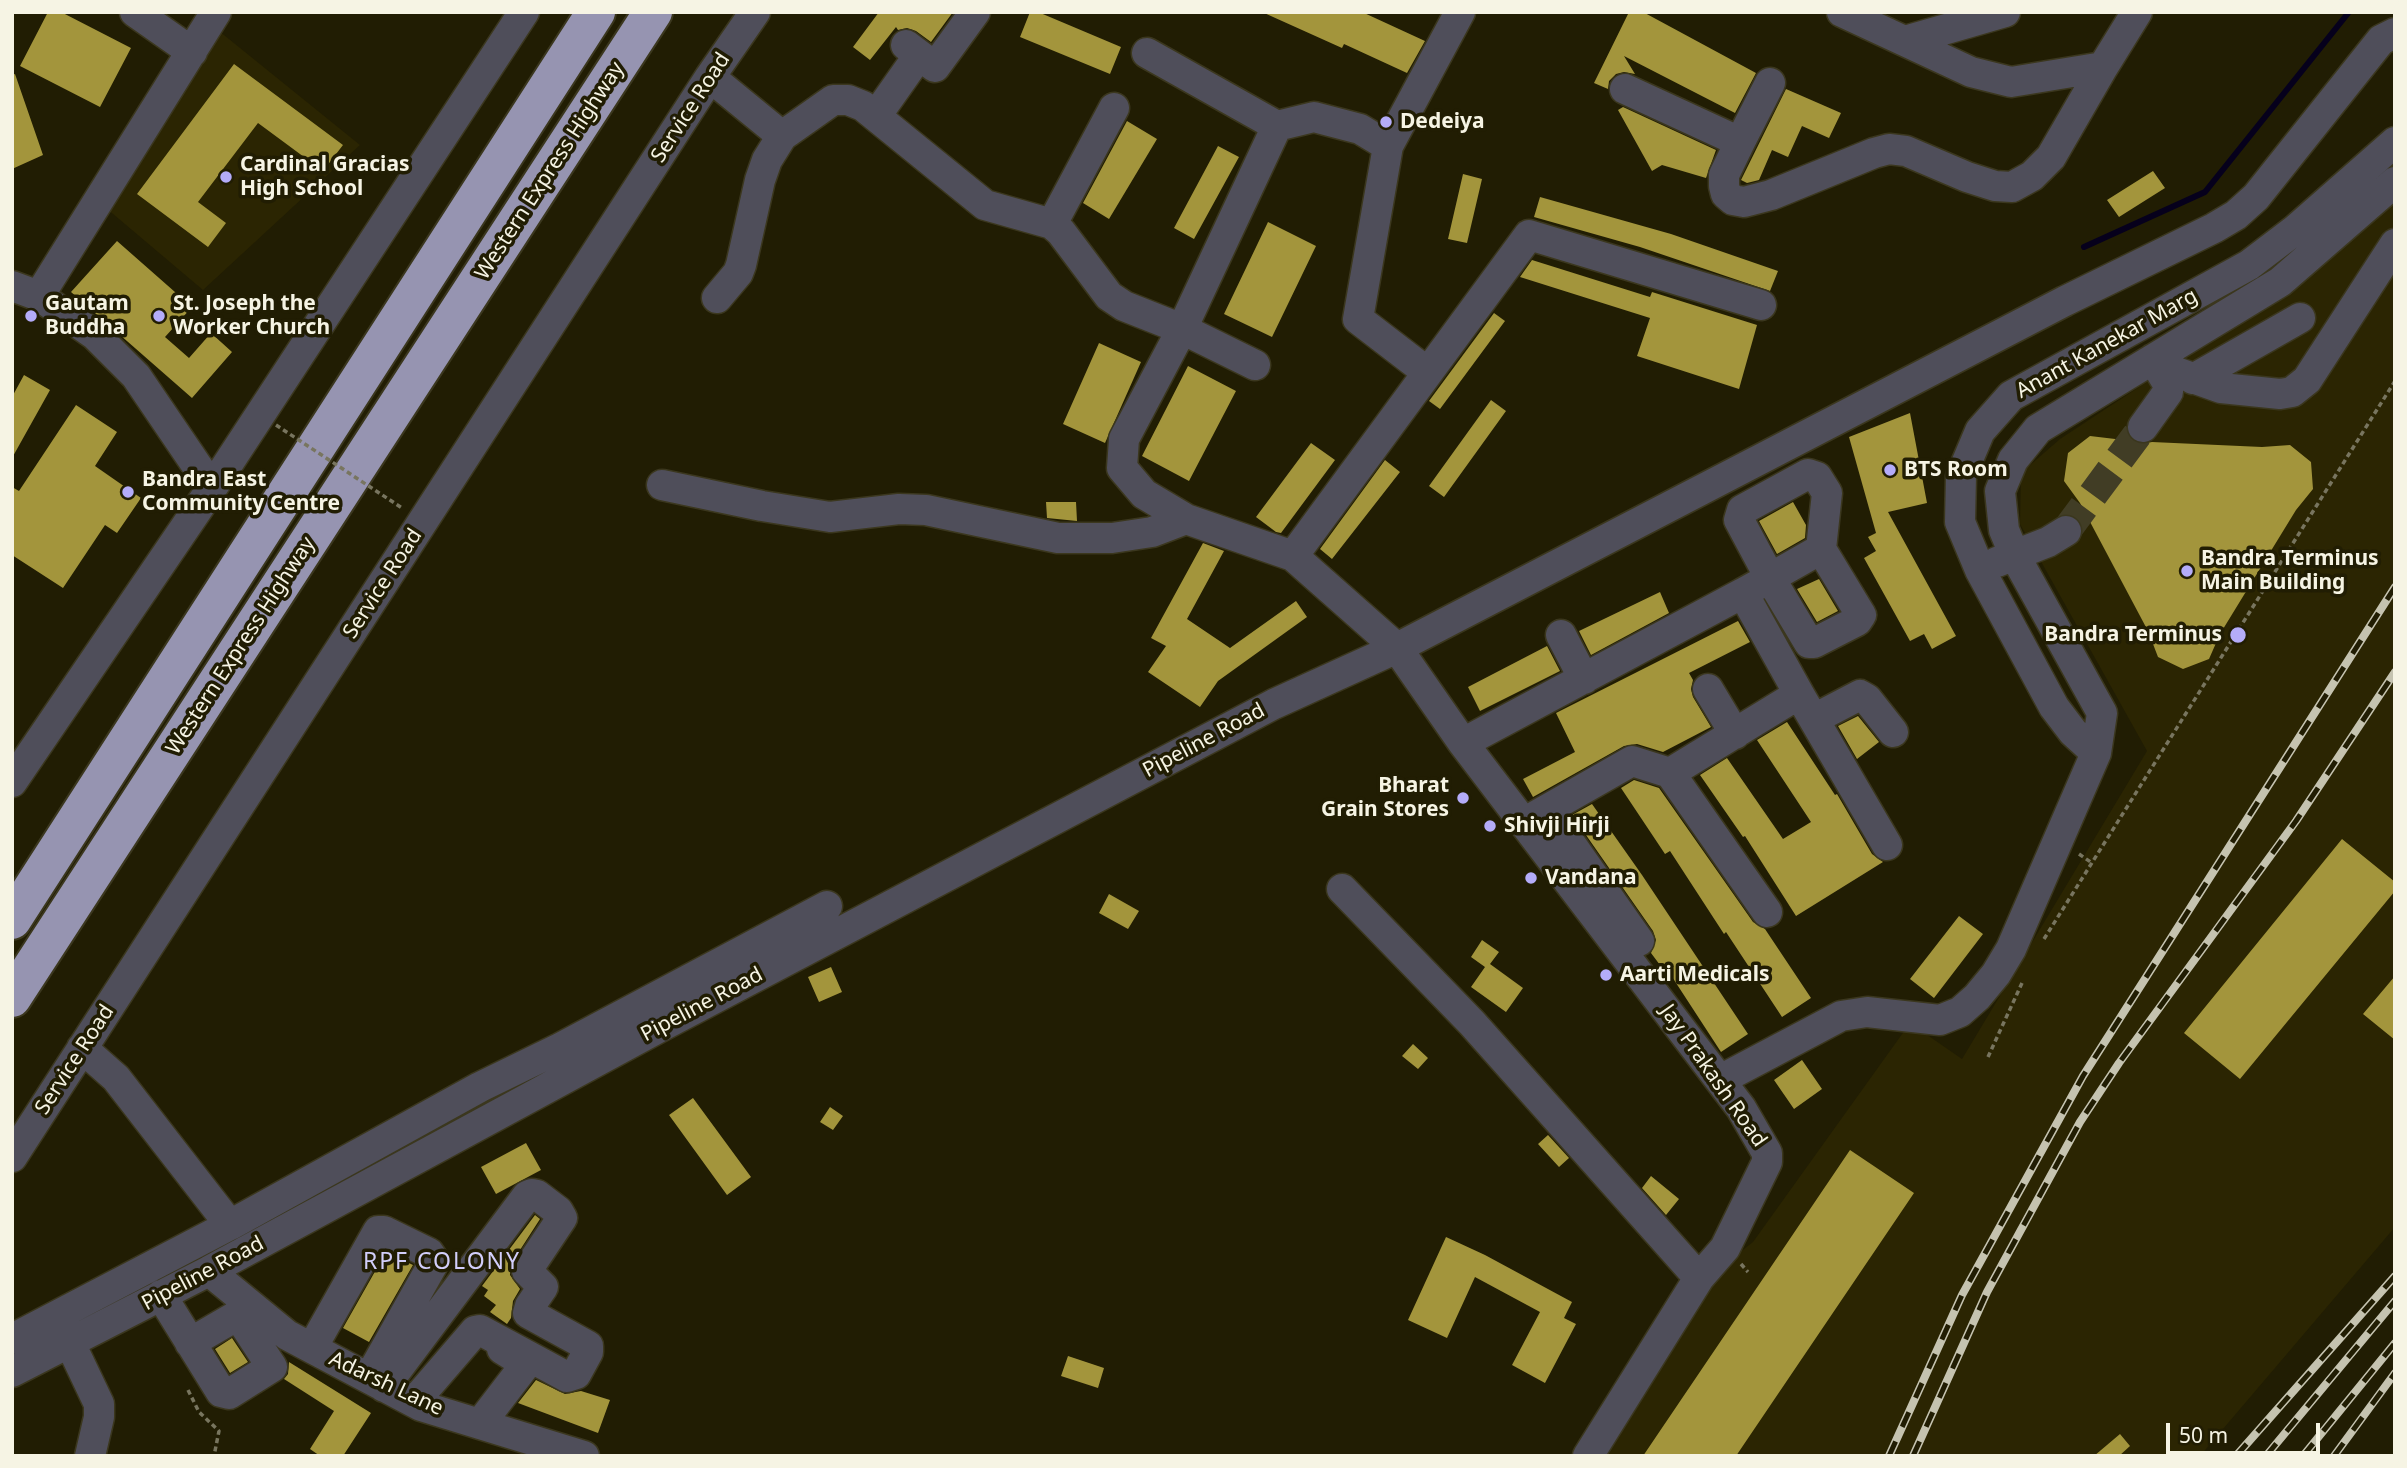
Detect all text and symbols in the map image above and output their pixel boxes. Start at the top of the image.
street label: Service Road [646,48,736,168]
street label: Western Express Highway [470,57,630,285]
place label: Dedeiya [1400,109,1485,135]
marker: Dedeiya [1378,114,1394,130]
place label: Cardinal Gracias High School [240,152,410,202]
marker: Cardinal Gracias High School [218,169,234,185]
street label: Anant Kanekar Marg [2012,284,2202,404]
place label: Gautam Buddha [45,291,129,341]
place label: St. Joseph the Worker Church [173,291,330,341]
marker: Gautam Buddha [23,308,39,324]
marker: St. Joseph the Worker Church [151,308,167,324]
place label: BTS Room [1904,457,2008,483]
marker: BTS Room [1882,462,1898,478]
place label: Bandra East Community Centre [142,467,340,517]
marker: Bandra East Community Centre [120,484,136,500]
street label: Service Road [338,524,428,644]
street label: Western Express Highway [161,532,321,760]
place label: Bandra Terminus Main Building [2201,546,2379,596]
marker: Bandra Terminus Main Building [2179,563,2195,579]
place label: Bandra Terminus [2044,622,2222,648]
marker: Bandra Terminus [2228,625,2248,645]
street label: Pipeline Road [1139,698,1269,784]
place label: Bharat Grain Stores [1321,773,1449,823]
marker: Bharat Grain Stores [1455,790,1471,806]
place label: Shivji Hirji [1504,813,1610,839]
marker: Shivji Hirji [1482,818,1498,834]
place label: Vandana [1545,865,1637,891]
marker: Vandana [1523,870,1539,886]
street label: Pipeline Road [637,962,767,1048]
place label: Aarti Medicals [1620,962,1769,988]
marker: Aarti Medicals [1598,967,1614,983]
street label: Service Road [30,1000,120,1120]
street label: Jay Prakash Road [1654,1000,1772,1152]
street label: Pipeline Road [138,1231,268,1317]
district label: RPF COLONY [364,1248,520,1276]
street label: Adarsh Lane [325,1347,447,1421]
scale bar [2169,1408,2323,1452]
text: 50 m [2179,1421,2228,1449]

